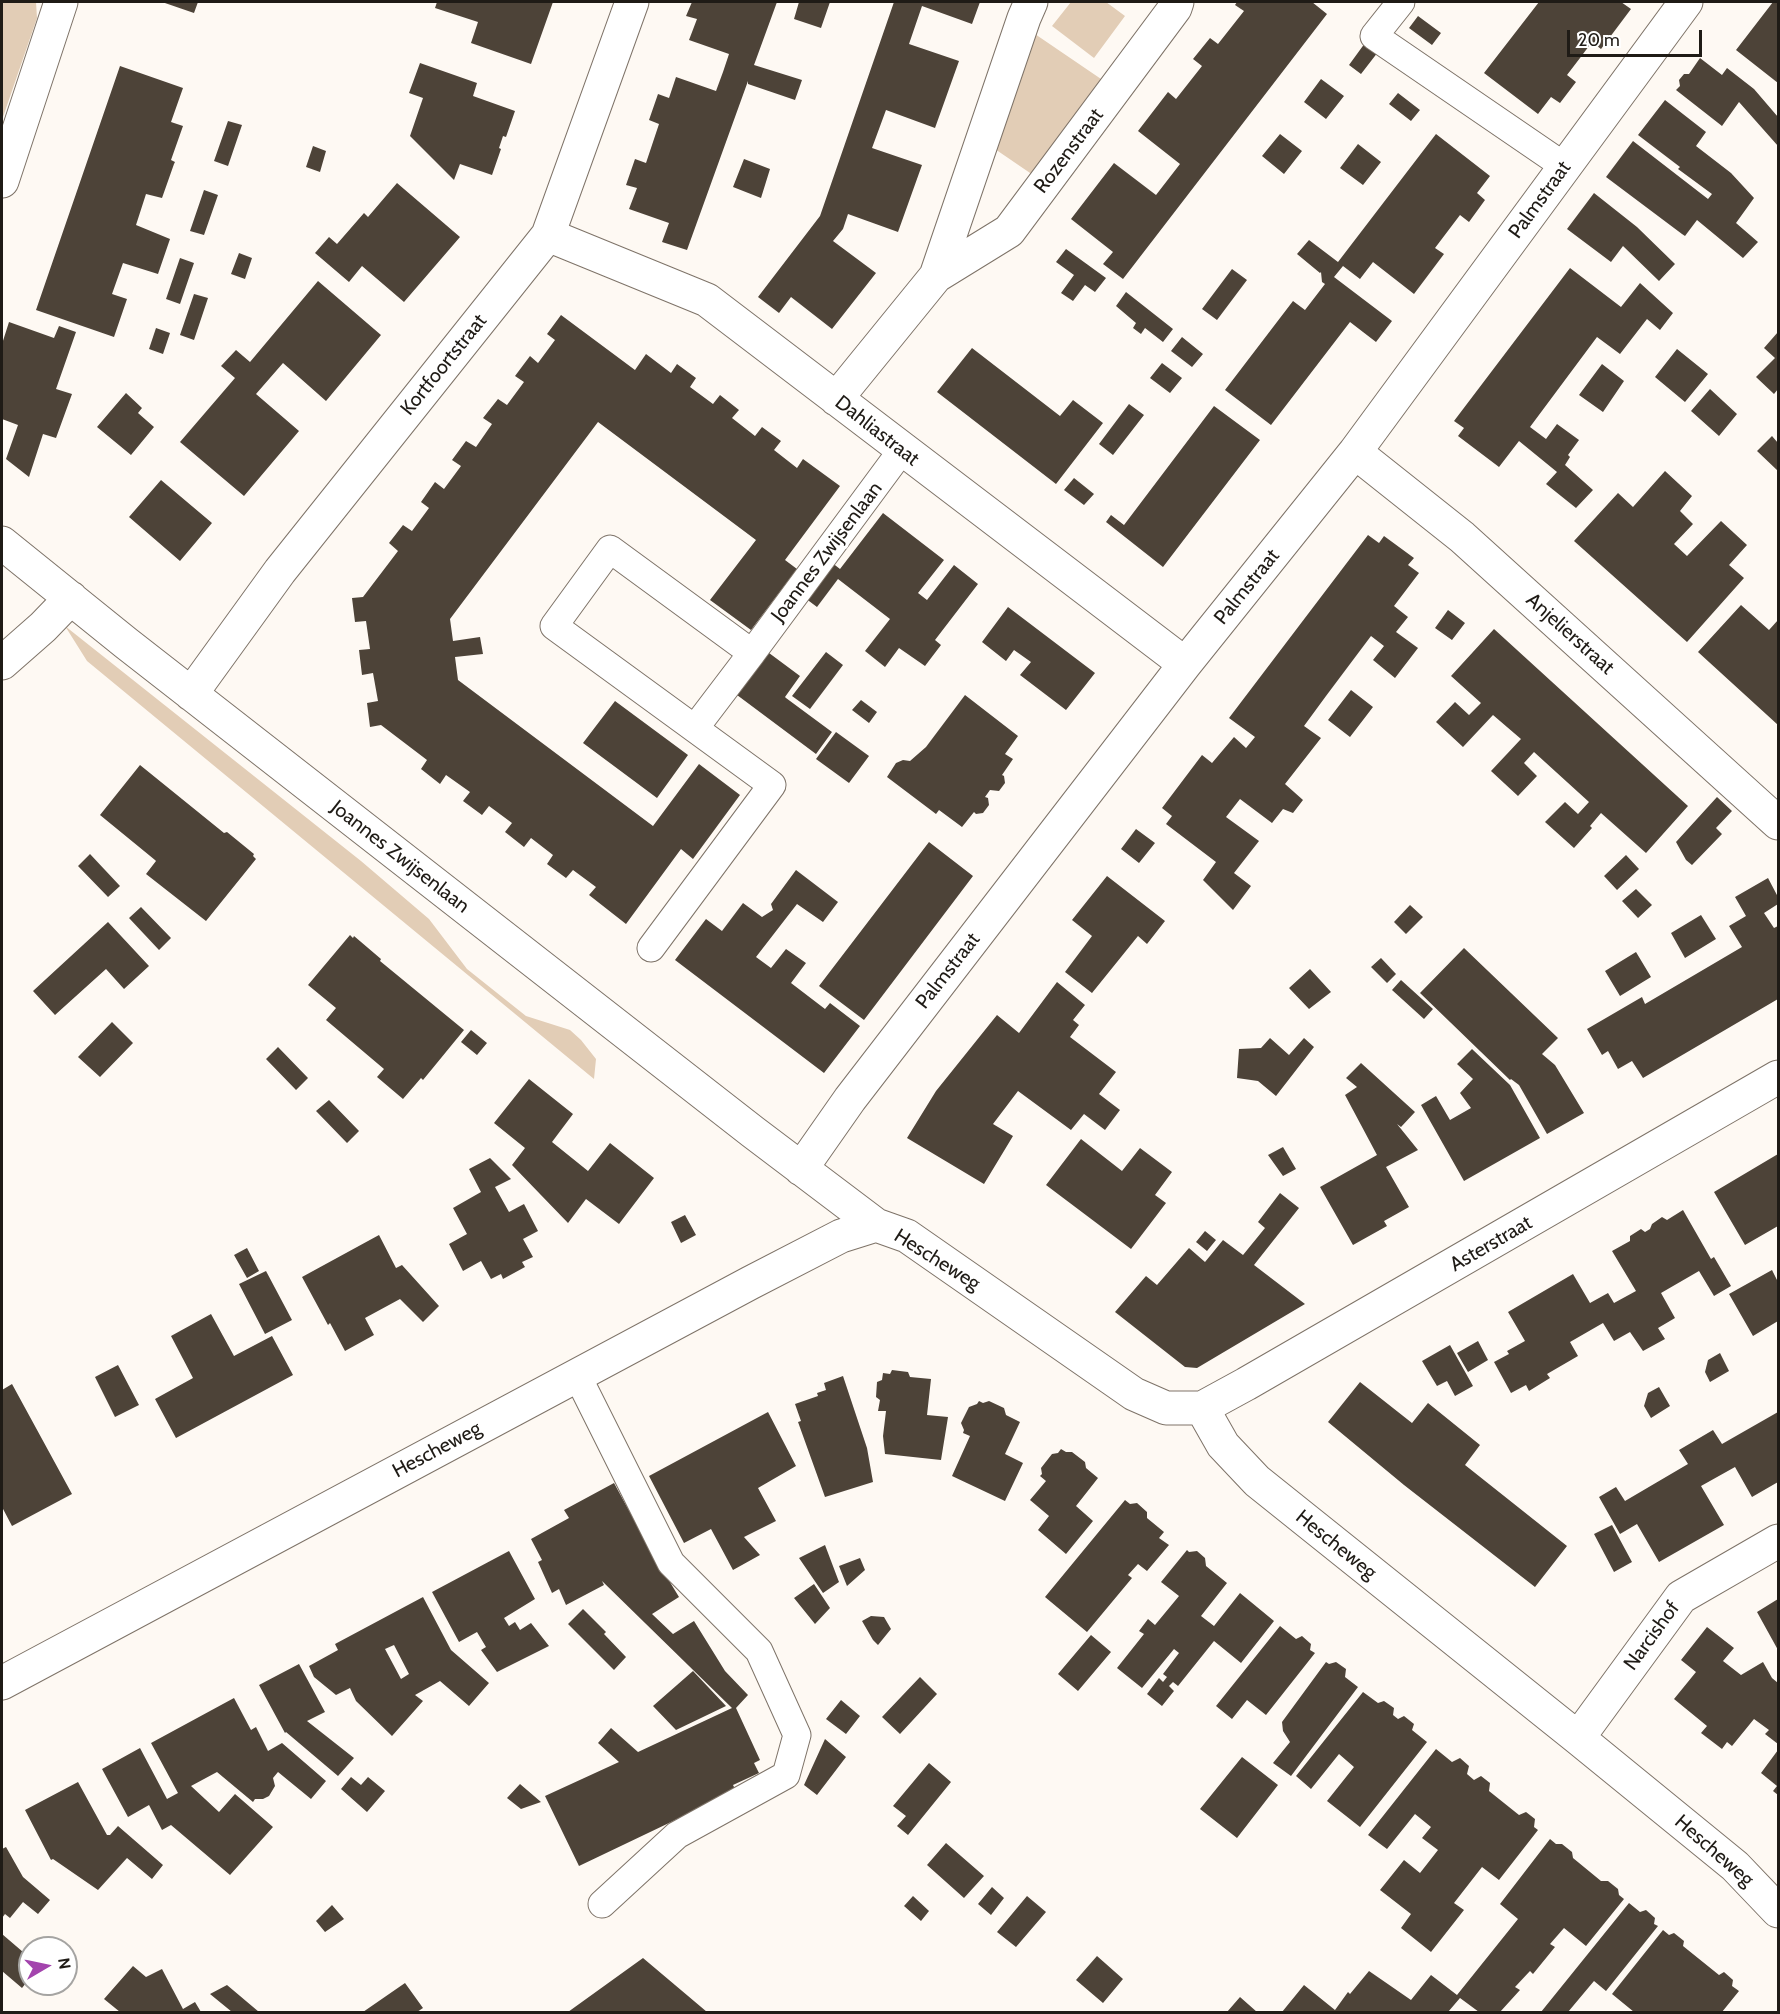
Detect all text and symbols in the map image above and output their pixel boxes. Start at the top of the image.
scale bar [1570,18,1705,56]
text: 20 m [1578,29,1620,51]
street label: Rozenstraat [1029,104,1109,198]
street label: Palmstraat [1504,157,1576,243]
street label: Kortfoortstraat [396,310,492,420]
street label: Dahliastraat [830,391,924,471]
street label: Joannes Zwijsenlaan [766,477,888,627]
street label: Palmstraat [1209,544,1285,630]
street label: Anjelierstraat [1521,588,1619,680]
street label: Joannes Zwijsenlaan [326,795,474,919]
street label: Palmstraat [911,928,985,1014]
street label: Asterstraat [1446,1211,1536,1277]
street label: Hescheweg [889,1224,985,1296]
street label: Hescheweg [388,1417,486,1483]
street label: Hescheweg [1291,1505,1381,1585]
street label: Narcishof [1619,1597,1685,1675]
street label: Hescheweg [1669,1810,1759,1892]
north arrow [18,1936,78,1996]
text: N [54,1956,75,1970]

